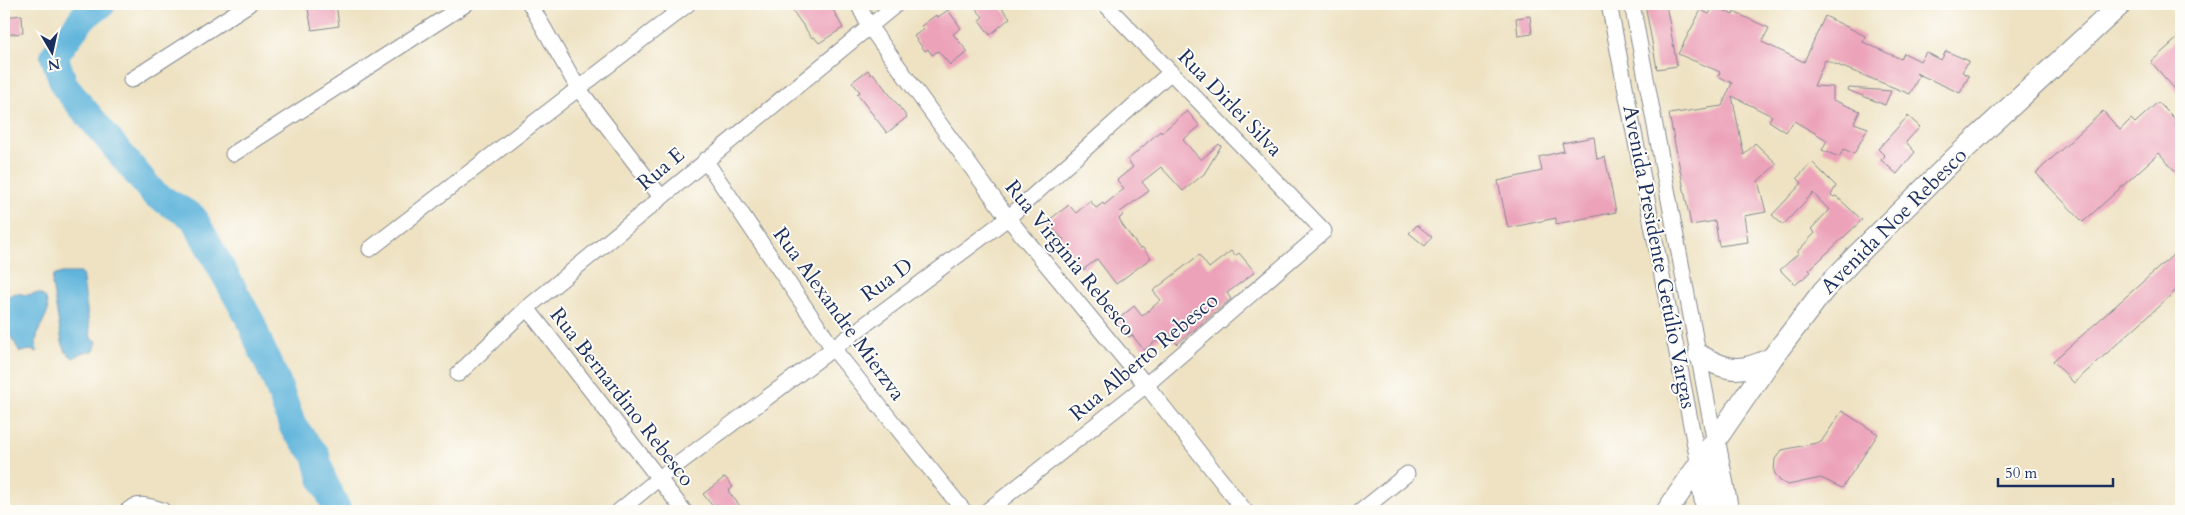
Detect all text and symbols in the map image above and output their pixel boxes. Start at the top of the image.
north arrow [28,28,78,78]
street label: Rua Dirlei Silva [1171,43,1289,163]
text: N [46,54,61,75]
street label: Avenida Presidente Getúlio Vargas [1615,103,1703,411]
street label: Rua E [631,141,691,197]
street label: Avenida Noe Rebesco [1814,141,1974,301]
street label: Rua Virginia Rebesco [998,174,1142,342]
street label: Rua Alexandre Mierzva [766,221,912,407]
street label: Rua D [855,251,919,309]
street label: Rua Alberto Rebesco [1063,286,1225,428]
street label: Rua Bernardino Rebesco [543,301,701,493]
scale bar [1998,455,2112,487]
text: 50 m [2005,463,2037,483]

